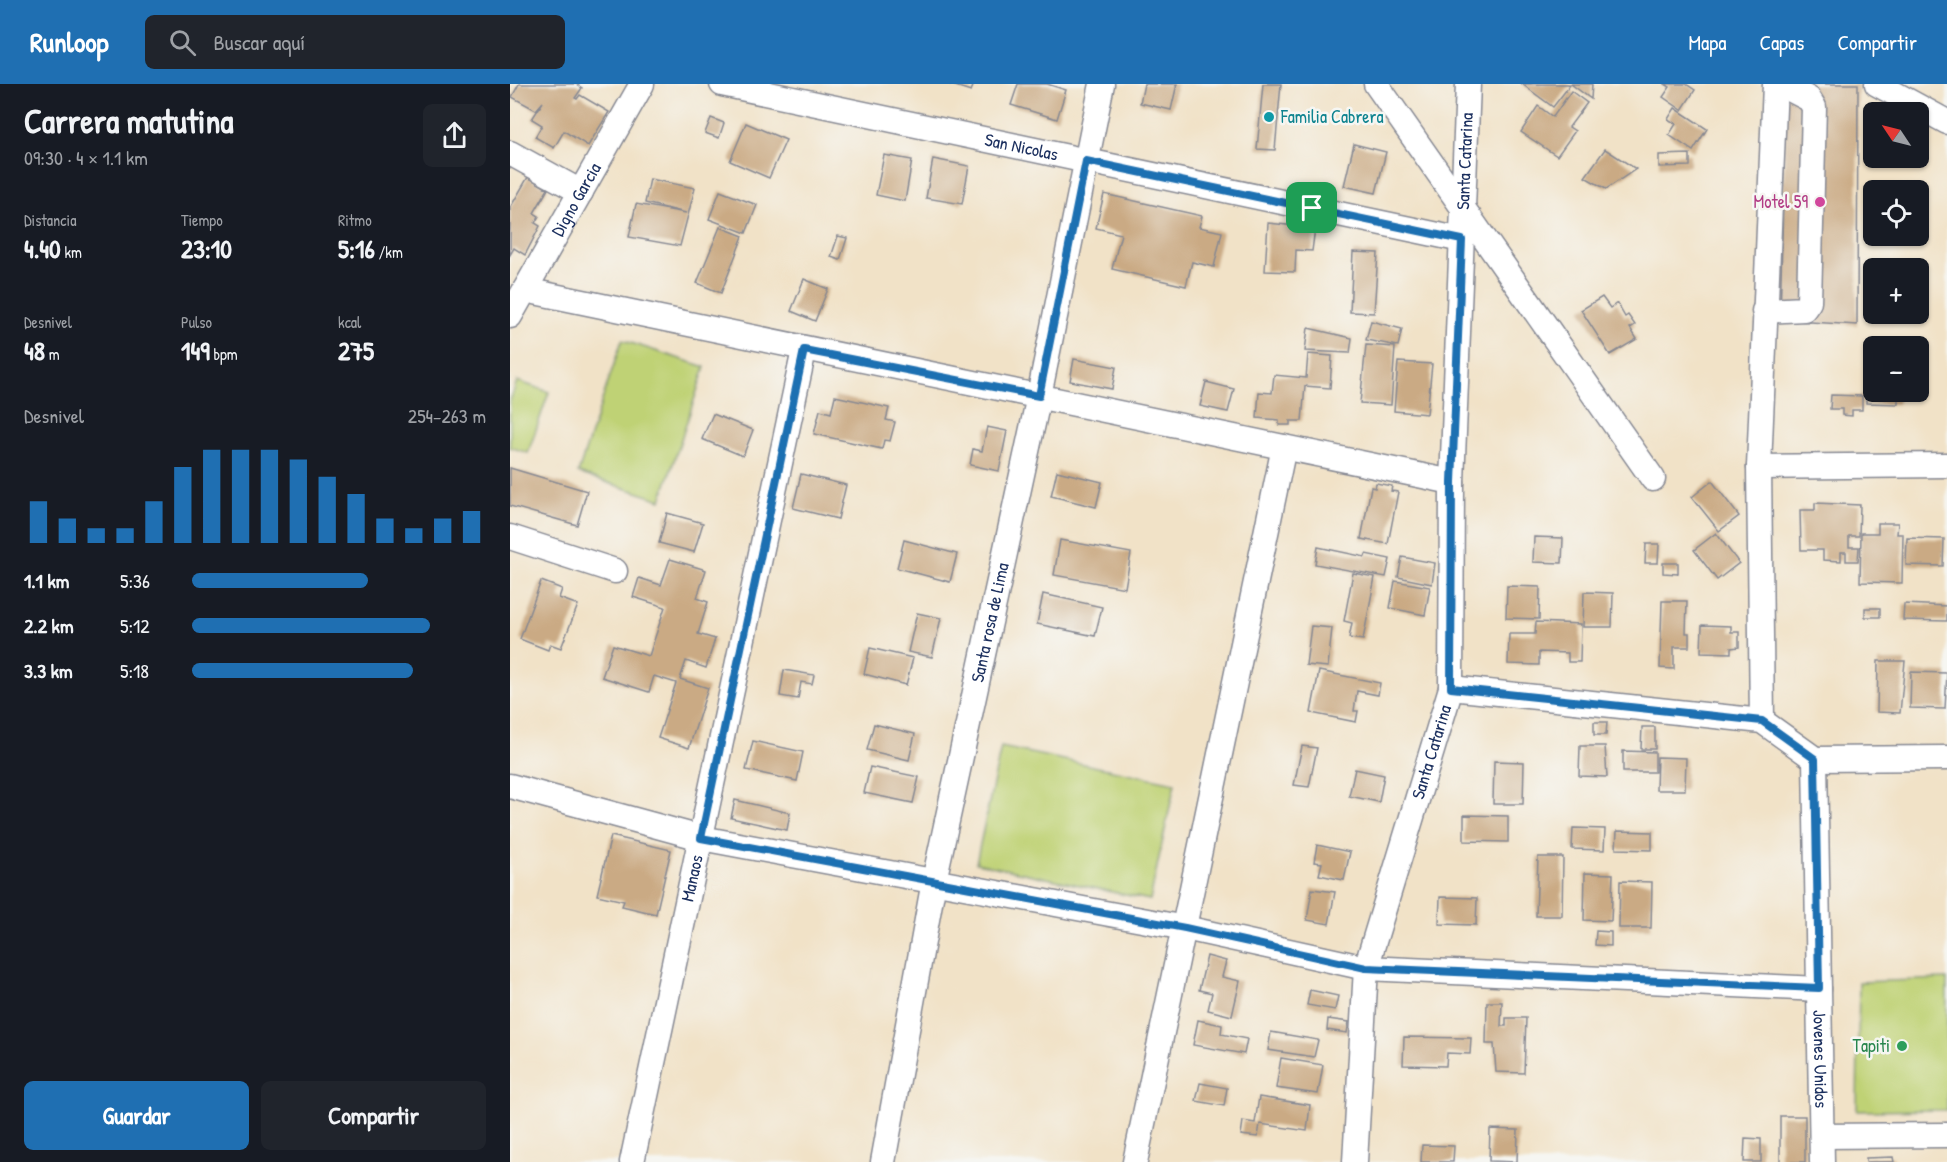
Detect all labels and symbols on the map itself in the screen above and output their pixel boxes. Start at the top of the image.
north arrow [1863,102,1929,168]
place label: Familia Cabrera [1280,104,1384,129]
marker: Familia Cabrera [1262,110,1276,124]
street label: Santa Catarina [1450,112,1479,210]
street label: San Nicolas [983,127,1061,167]
street label: Digno Garcia [545,158,607,241]
pin [1286,182,1337,233]
place label: Motel 59 [1754,189,1808,214]
marker: Motel 59 [1813,195,1827,209]
street label: Santa rosa de Lima [964,560,1015,685]
street label: Santa Catarina [1405,702,1457,802]
street label: Manaos [674,852,709,904]
street label: Jovenes Unidos [1807,1010,1834,1108]
place label: Tapiti [1853,1033,1890,1058]
marker: Tapiti [1895,1039,1909,1053]

